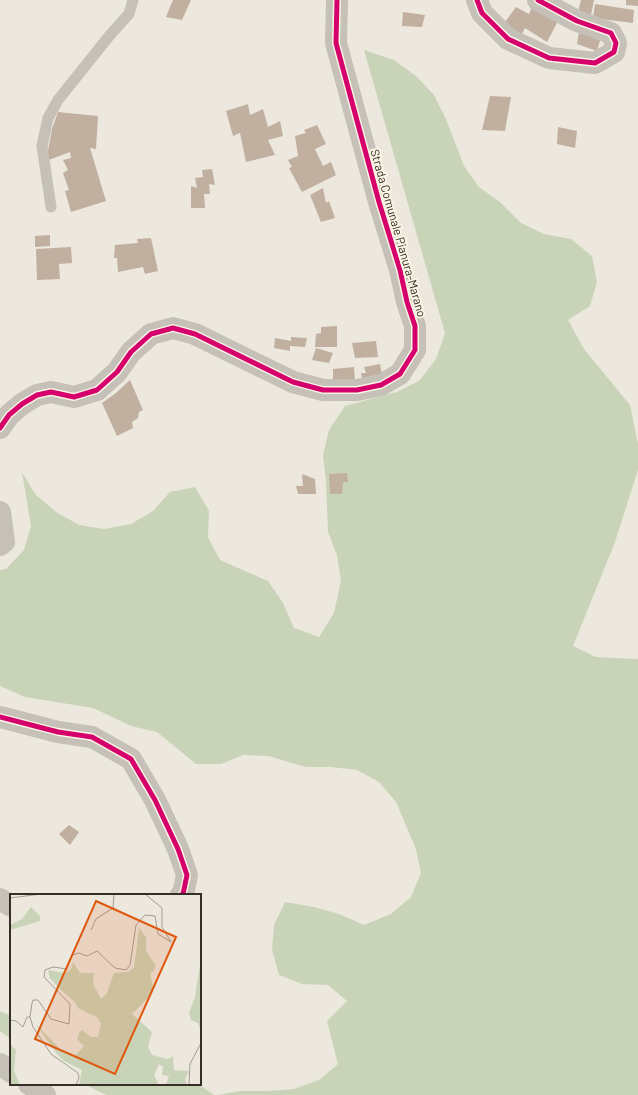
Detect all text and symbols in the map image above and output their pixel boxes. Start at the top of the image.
street label: Strada Comunale Pianura-Marano [368,148,430,318]
inset map [10,894,201,1085]

